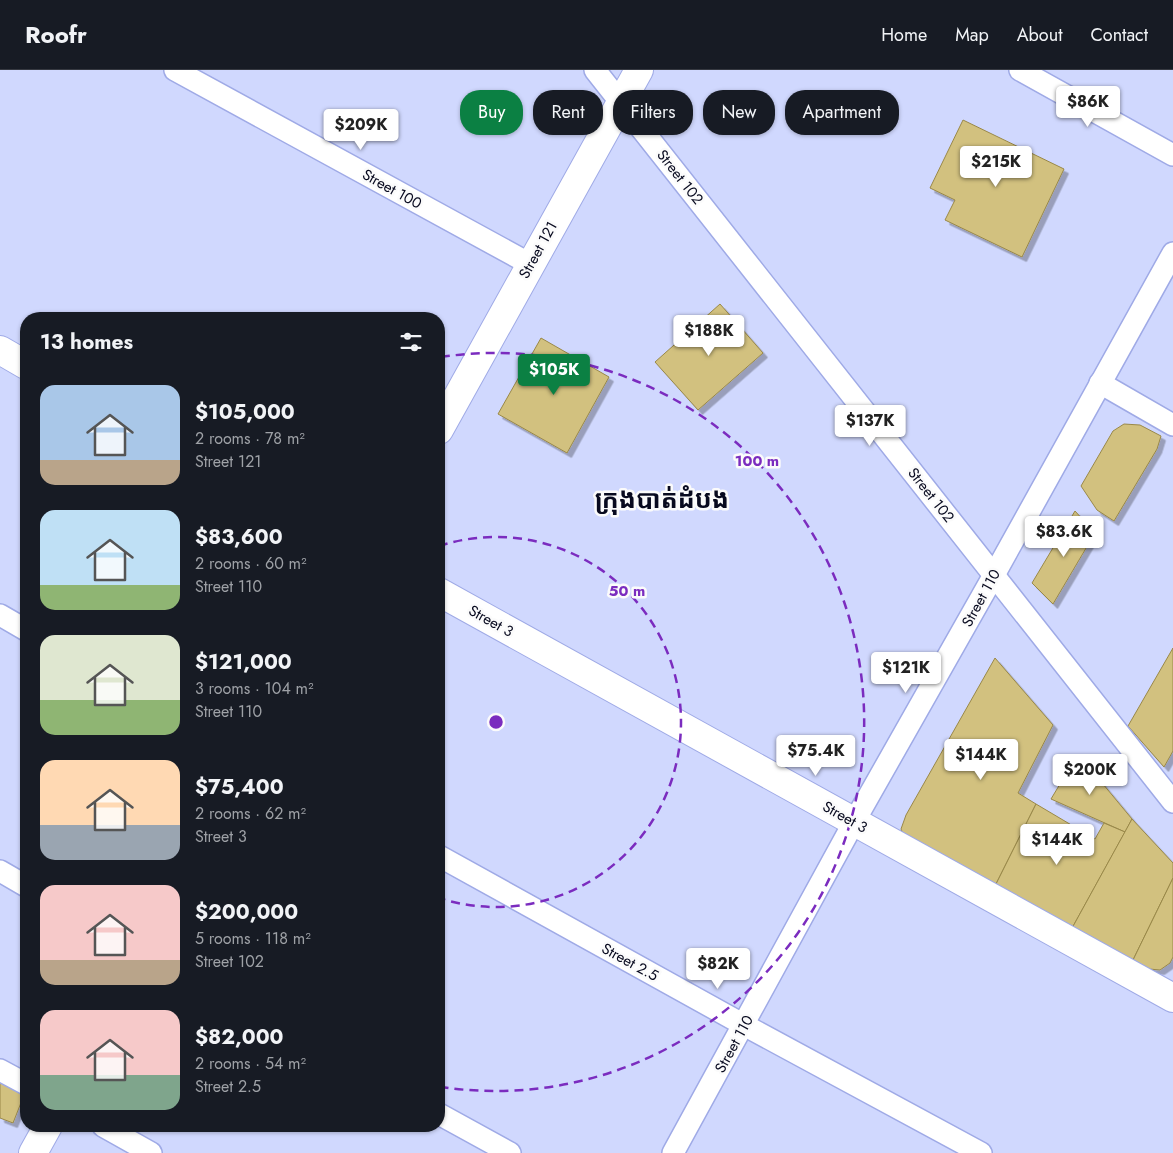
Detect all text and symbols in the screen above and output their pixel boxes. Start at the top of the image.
text: Roofr [25,17,87,52]
text: Home [881,22,927,48]
text: Map [955,22,989,48]
text: About [1017,22,1062,48]
text: Contact [1090,22,1148,48]
pin: $86K [1058,85,1118,128]
chip: Buy [460,90,523,135]
chip: Rent [533,90,603,135]
chip: Filters [613,90,693,135]
chip: New [703,90,775,135]
chip: Apartment [785,90,899,135]
text: $86K [1067,90,1109,113]
pin: $209K [326,108,396,151]
text: $209K [335,113,387,136]
street label: Street 102 [651,145,709,209]
pin: $215K [961,146,1031,188]
text: $215K [971,150,1021,173]
street label: Street 100 [358,164,426,214]
street label: Street 121 [513,217,563,283]
pin: $188K [674,314,744,357]
text: $188K [684,319,734,342]
text: 13 homes [40,327,133,357]
icon: filters [397,328,425,356]
pin: $105K [519,354,589,396]
text: $105K [529,358,579,381]
text: $105,000 [195,397,295,427]
pin: $137K [835,404,905,447]
icon: home [80,405,140,465]
text: $137K [846,409,894,432]
text: 2 rooms · 78 m² [195,427,305,450]
text: Street 121 [195,450,261,473]
text: 100 m [735,450,779,472]
street label: Street 102 [902,463,960,527]
district label: ក្រុងបាត់ដំបង [595,481,729,517]
pin: $83.6K [1023,516,1105,558]
text: $83.6K [1036,520,1092,543]
text: $83,600 [195,522,283,552]
icon: home [80,530,140,590]
text: 2 rooms · 60 m² [195,552,307,575]
street label: Street 110 [956,565,1006,631]
text: Street 110 [195,575,262,598]
text: 50 m [609,580,645,602]
street label: Street 3 [464,600,518,642]
text: $121,000 [195,647,292,677]
pin: $121K [871,652,941,694]
icon: home [80,655,140,715]
text: $121K [882,656,930,679]
text: 3 rooms · 104 m² [195,677,314,700]
text: Street 110 [195,700,262,723]
centre of rings [487,713,505,731]
pin: $75.4K [775,734,857,777]
pin: $144K [946,738,1016,781]
text: $75.4K [787,739,845,762]
text: $144K [955,743,1007,766]
pin: $200K [1055,754,1125,796]
text: $200K [1064,758,1116,781]
text: $75,400 [195,772,284,802]
icon: home [80,780,140,840]
street label: Street 3 [818,796,872,838]
text: 2 rooms · 62 m² [195,802,306,825]
pin: $144K [1022,824,1092,866]
text: Street 3 [195,825,247,848]
text: $144K [1031,828,1083,851]
text: $200,000 [195,897,298,927]
icon: home [80,905,140,965]
text: 5 rooms · 118 m² [195,927,311,950]
street label: Street 2.5 [598,937,662,987]
pin: $82K [688,948,748,990]
text: Street 102 [195,950,264,973]
text: $82K [697,952,739,975]
street label: Street 110 [709,1011,759,1077]
text: $82,000 [195,1022,284,1052]
icon: home [80,1030,140,1090]
text: 2 rooms · 54 m² [195,1052,306,1075]
text: Street 2.5 [195,1075,261,1098]

